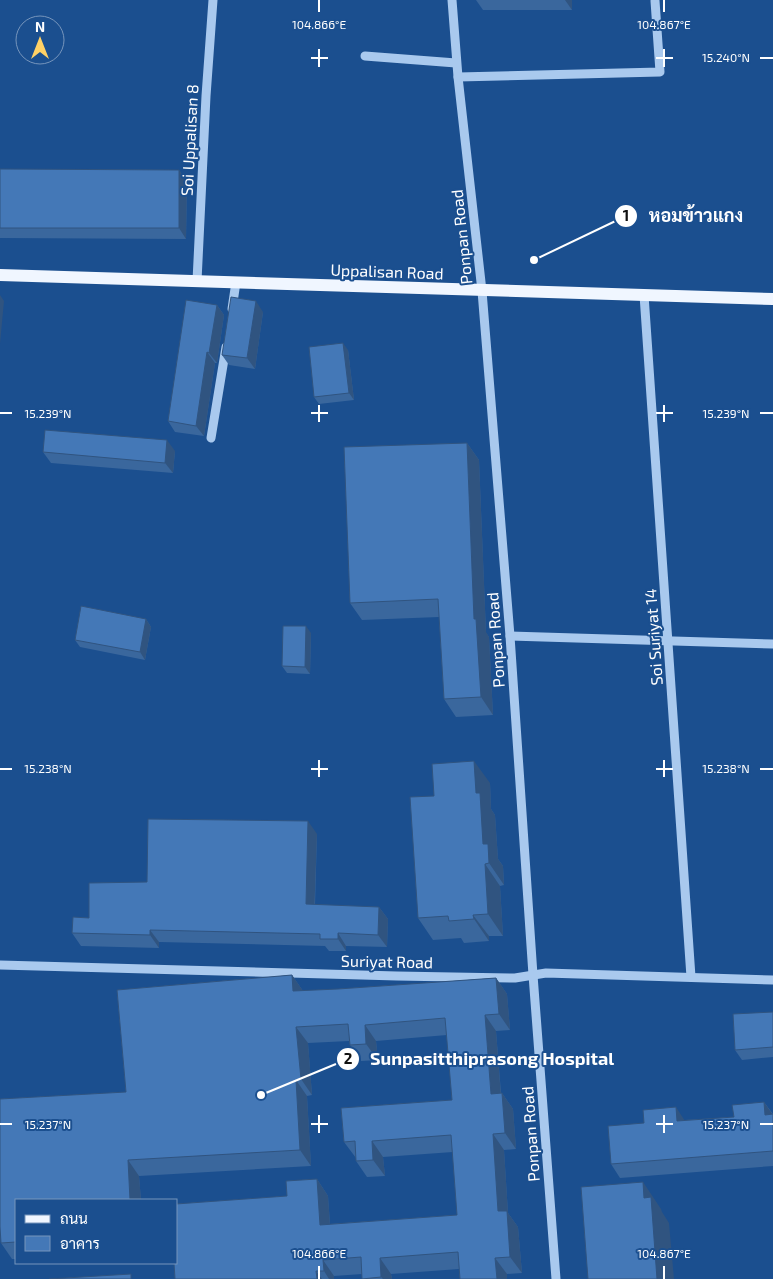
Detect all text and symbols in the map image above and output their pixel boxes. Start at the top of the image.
north arrow [15,15,65,65]
text: 104.866°E [292,17,346,31]
text: 104.867°E [637,17,691,31]
text: N [35,18,45,35]
text: 15.240°N [702,50,750,64]
street label: Soi Uppalisan 8 [177,84,201,196]
street label: Ponpan Road [447,189,475,285]
callout: หอมข้าวแกง [614,200,753,233]
text: หอมข้าวแกง [649,204,743,226]
text: 1 [623,206,629,224]
street label: Uppalisan Road [330,260,444,282]
text: 15.239°N [24,406,72,420]
text: 15.239°N [702,406,750,420]
street label: Soi Suriyat 14 [640,588,666,686]
street label: Ponpan Road [482,592,508,688]
text: 15.238°N [24,761,72,775]
text: 15.238°N [702,761,750,775]
street label: Suriyat Road [341,951,433,971]
callout: Sunpasitthiprasong Hospital [335,1042,624,1075]
text: Sunpasitthiprasong Hospital [370,1047,614,1069]
text: 2 [344,1049,353,1067]
street label: Ponpan Road [517,1086,543,1182]
text: 15.237°N [25,1117,71,1131]
text: 15.237°N [703,1117,749,1131]
legend [15,1199,178,1264]
text: ถนน [60,1209,88,1227]
text: อาคาร [60,1234,100,1252]
text: 104.866°E [292,1246,346,1260]
text: 104.867°E [637,1246,691,1260]

